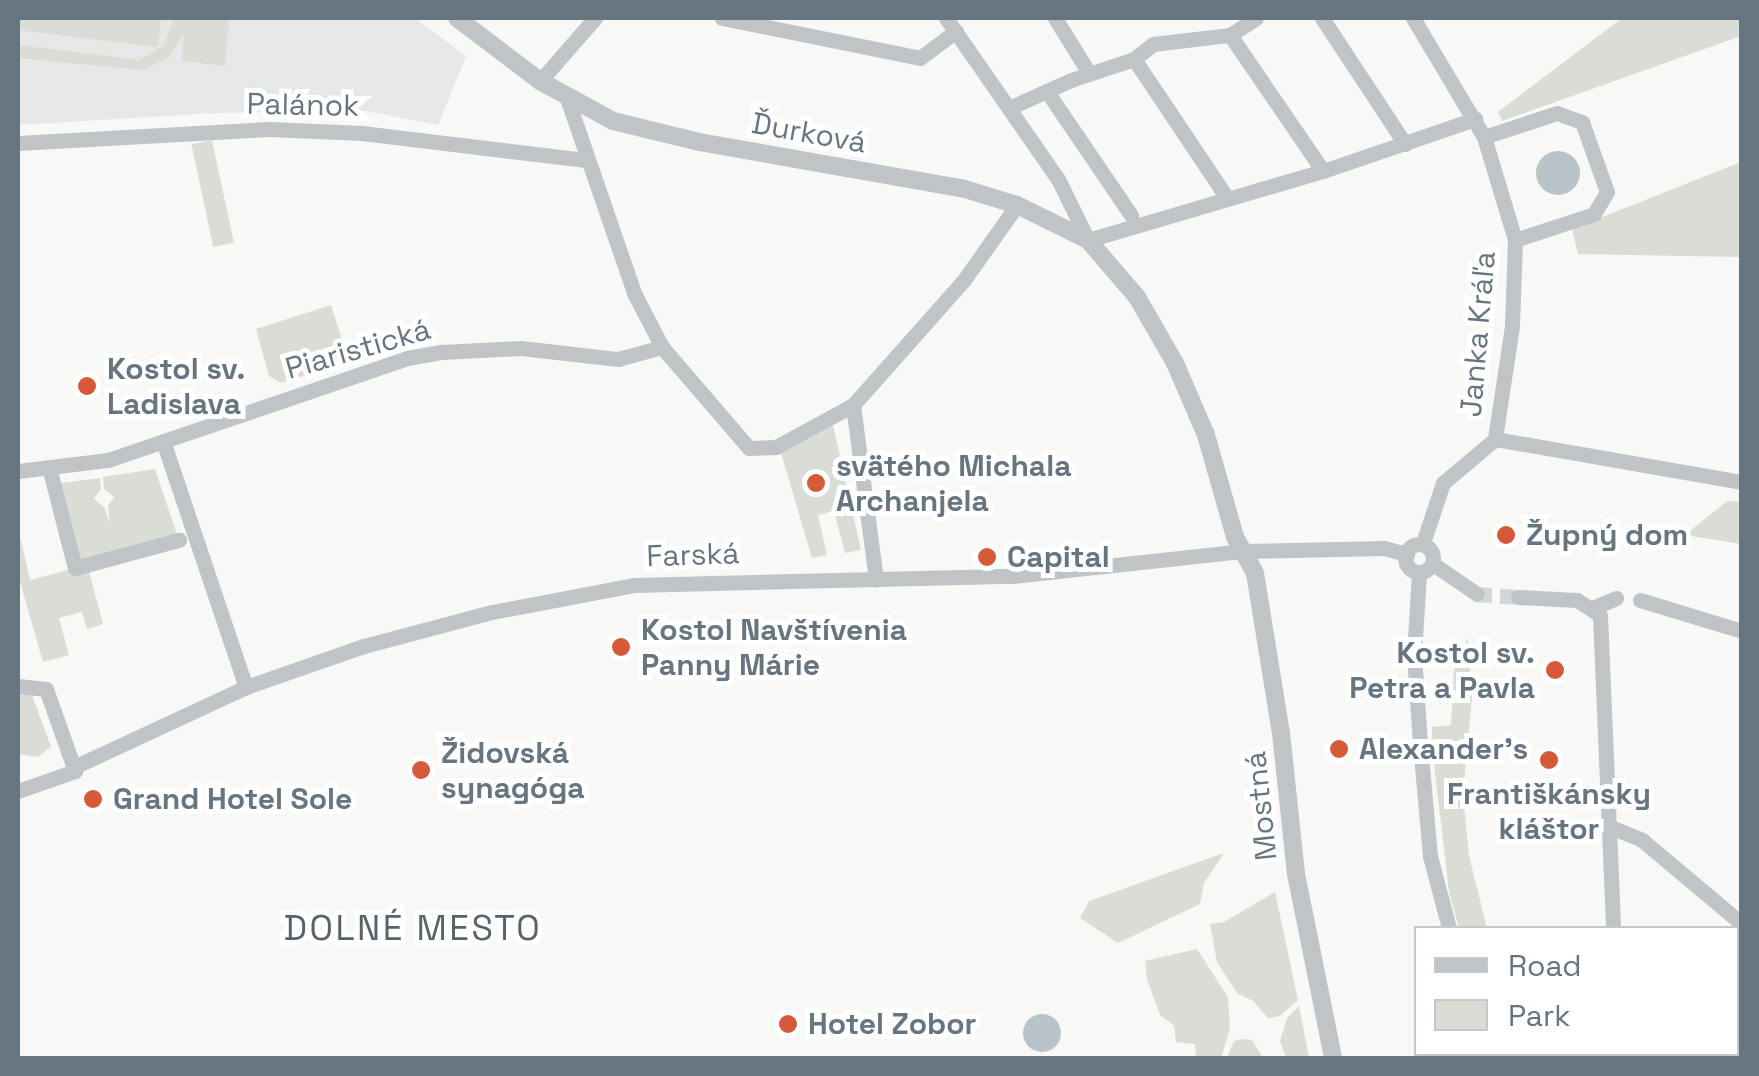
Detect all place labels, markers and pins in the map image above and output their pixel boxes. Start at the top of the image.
place label: Kostol sv. Ladislava [107,351,246,422]
marker: Kostol sv. Ladislava [76,375,98,397]
place label: svätého Michala Archanjela [836,448,1072,518]
marker: svätého Michala Archanjela [805,472,827,494]
place label: Župný dom [1526,517,1688,553]
marker: Župný dom [1495,524,1517,546]
place label: Capital [1007,539,1110,575]
marker: Capital [976,546,998,568]
place label: Kostol Navštívenia Panny Márie [641,612,907,682]
place label: Kostol sv. Petra a Pavla [1349,635,1535,706]
marker: Kostol Navštívenia Panny Márie [610,636,632,658]
marker: Kostol sv. Petra a Pavla [1544,659,1566,681]
place label: Alexander's [1359,731,1528,767]
place label: Židovská synagóga [441,735,585,806]
marker: Alexander's [1328,738,1350,760]
marker: Františkánsky kláštor [1538,749,1560,771]
marker: Židovská synagóga [410,759,432,781]
place label: Františkánsky kláštor [1447,776,1651,846]
place label: Grand Hotel Sole [113,781,352,817]
marker: Grand Hotel Sole [82,788,104,810]
place label: Hotel Zobor [808,1006,976,1042]
marker: Hotel Zobor [777,1013,799,1035]

